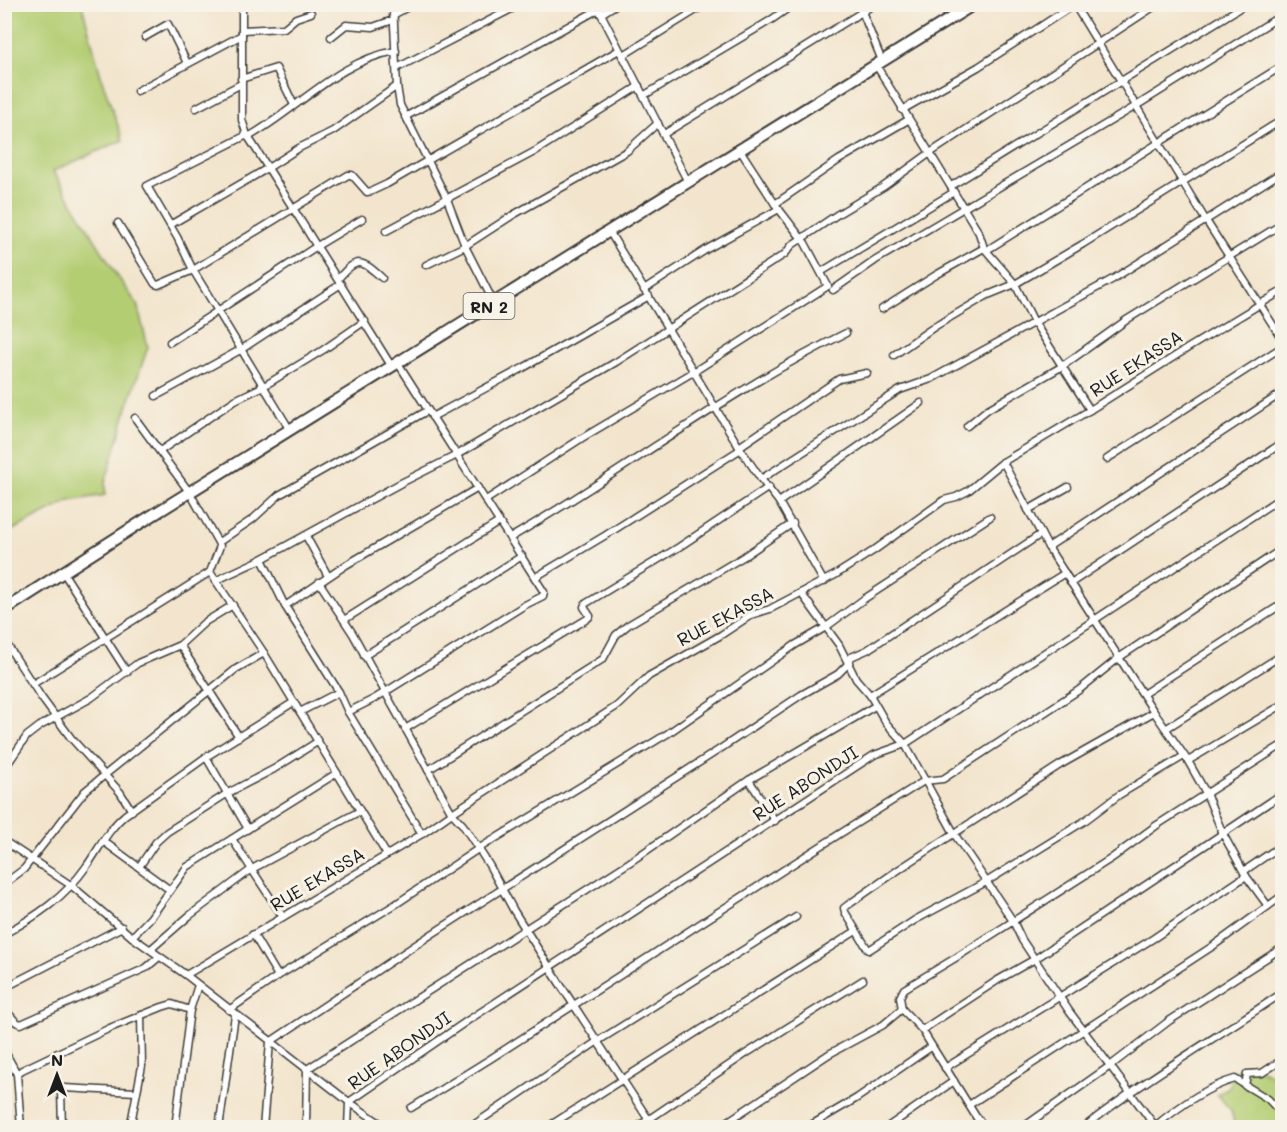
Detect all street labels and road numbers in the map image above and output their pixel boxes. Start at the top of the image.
road number: RN 2 [464,293,514,319]
street label: RUE EKASSA [1085,324,1187,402]
street label: RUE EKASSA [673,581,777,651]
street label: RUE ABONDJI [748,740,862,826]
street label: RUE EKASSA [265,841,369,917]
street label: RUE ABONDJI [343,1005,455,1095]

